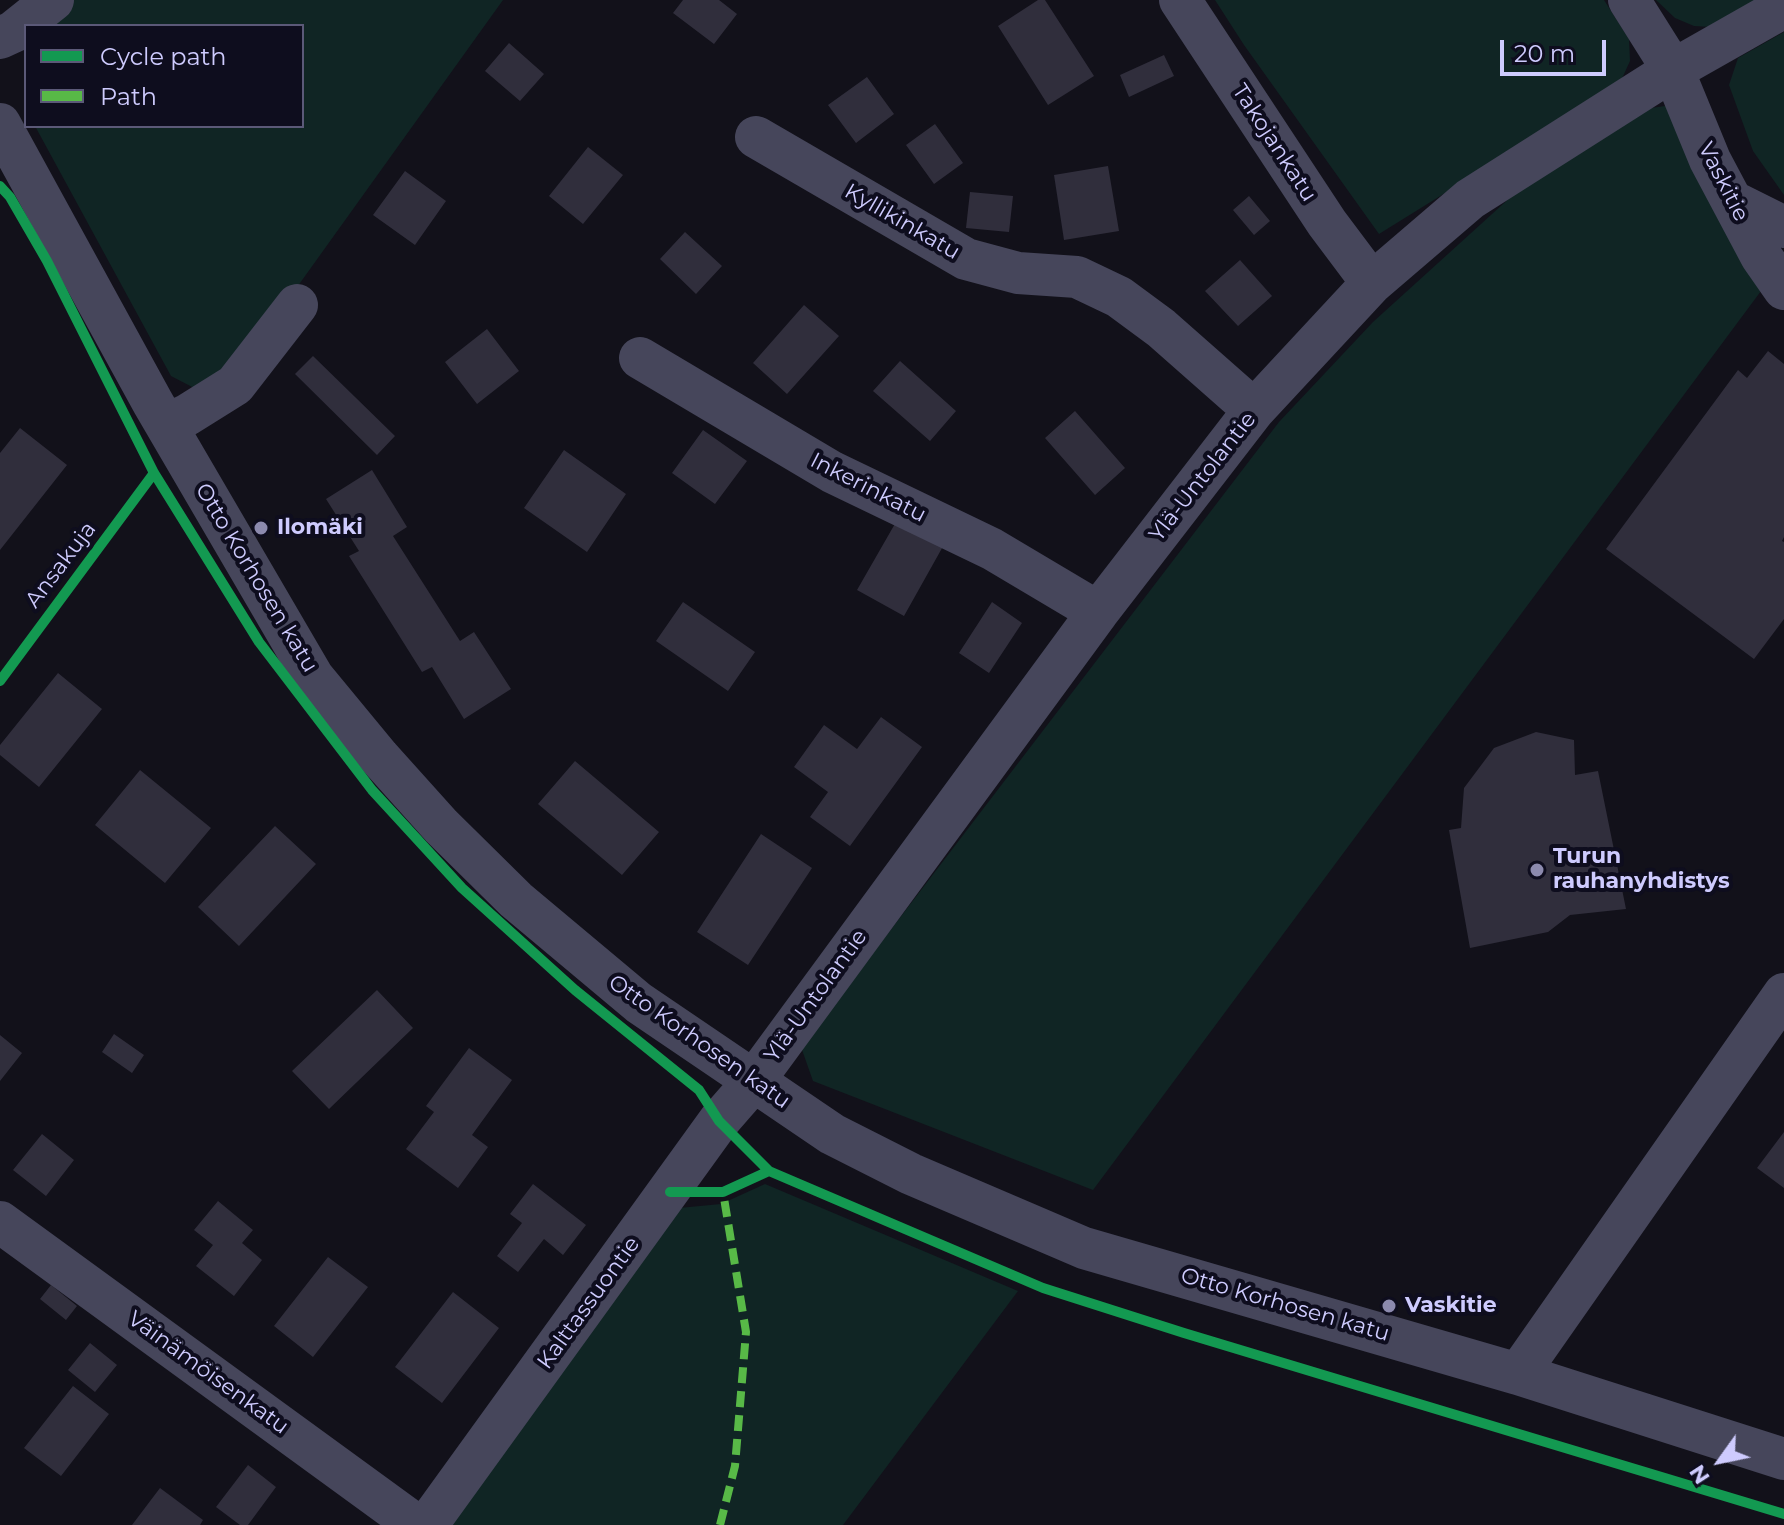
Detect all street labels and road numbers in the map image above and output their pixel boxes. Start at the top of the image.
street label: Takojankatu [1226,79,1322,207]
street label: Vaskitie [1692,138,1754,226]
street label: Kyllikinkatu [840,178,964,266]
street label: Ylä-Untolantie [1144,407,1262,547]
street label: Inkerinkatu [806,448,930,528]
street label: Otto Korhosen katu [189,479,323,677]
street label: Ansakuja [20,517,102,613]
street label: Ylä-Untolantie [759,925,873,1067]
street label: Otto Korhosen katu [603,969,795,1115]
street label: Kalttassuontie [532,1232,646,1374]
street label: Otto Korhosen katu [1178,1263,1392,1347]
street label: Väinämöisenkatu [122,1306,294,1440]

